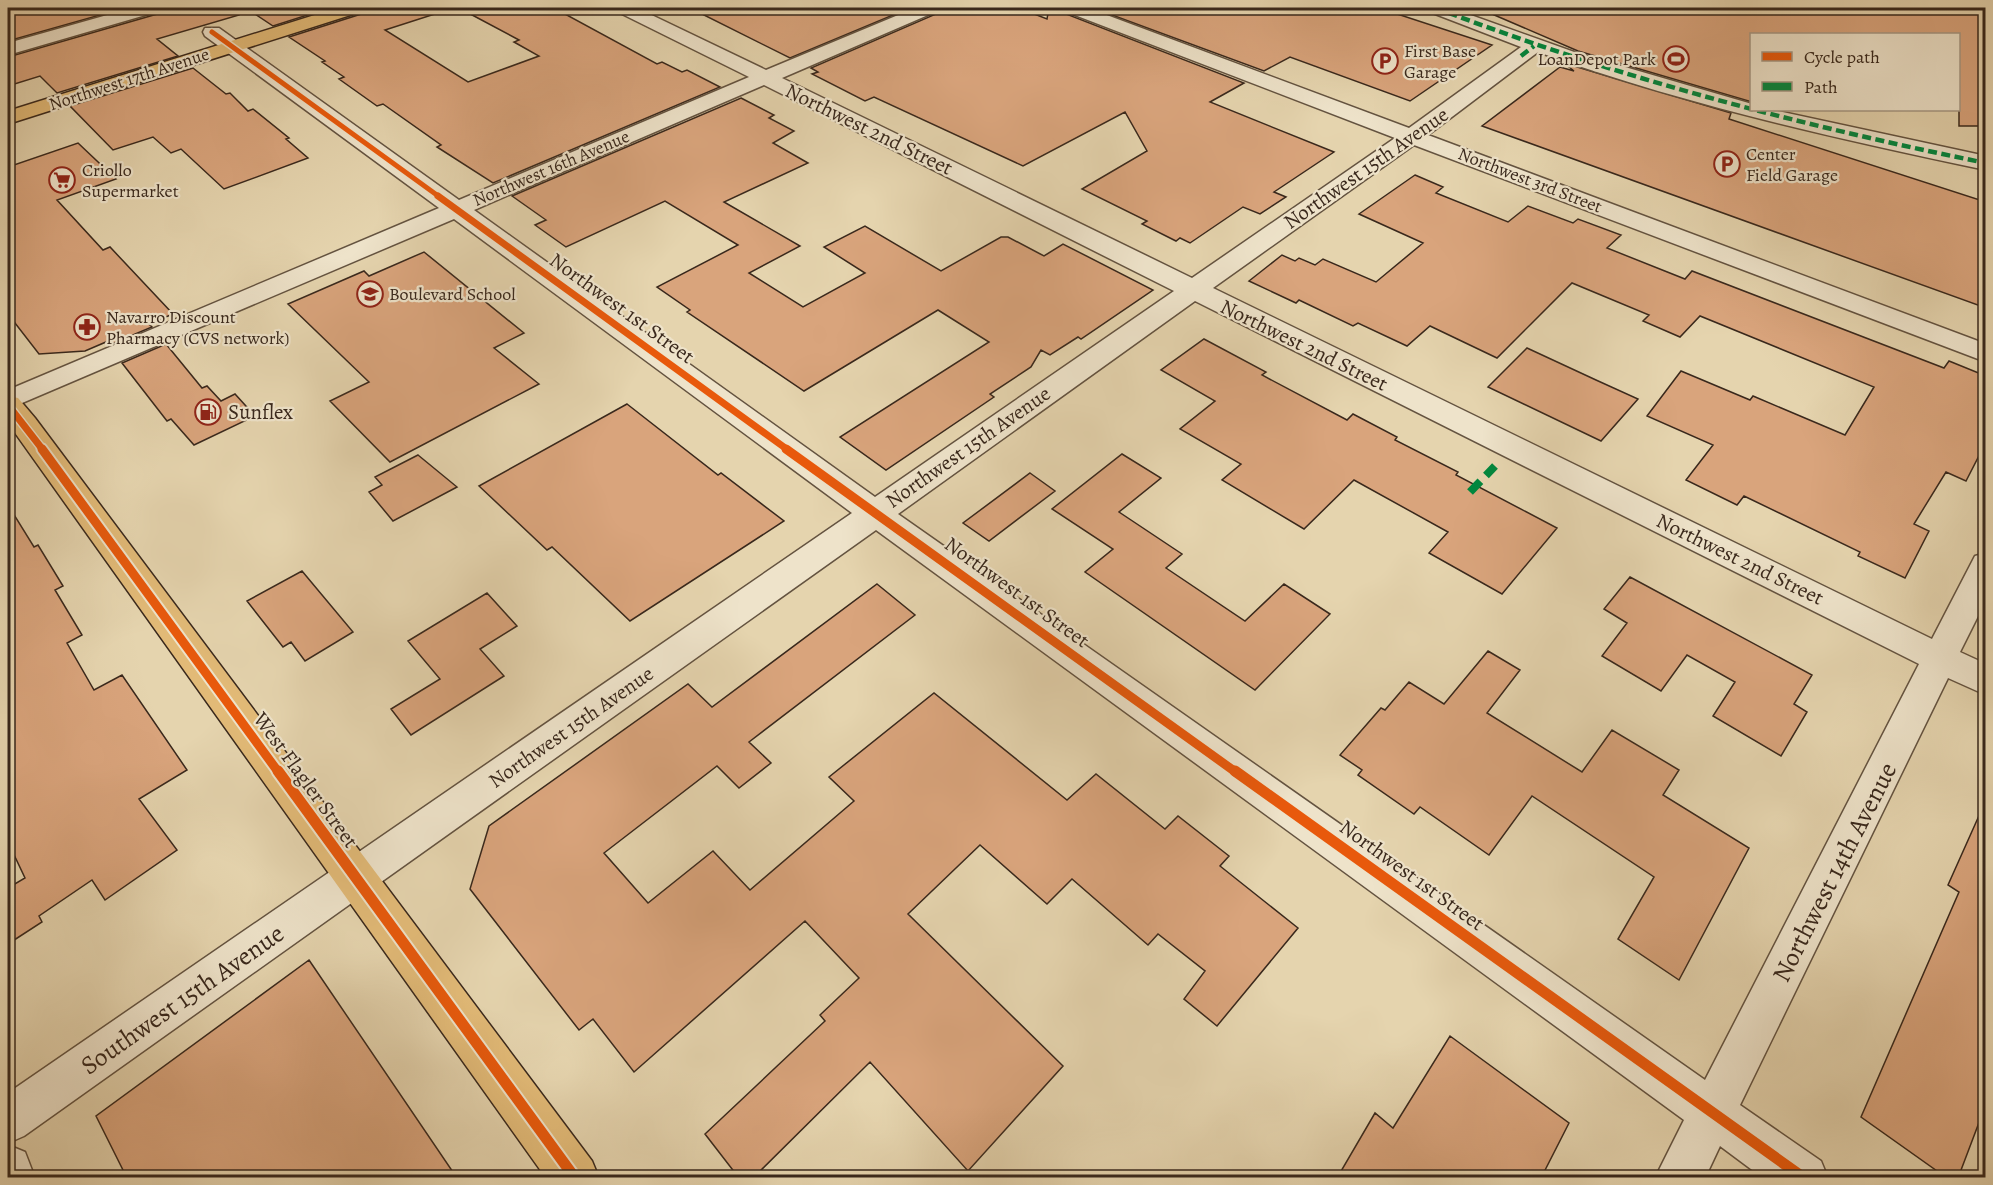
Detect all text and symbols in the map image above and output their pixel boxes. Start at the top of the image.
legend [1750,33,1960,111]
place label: First Base Garage [1404,39,1476,84]
street label: Northwest 17th Avenue [46,42,212,116]
sports icon: LoanDepot Park [1661,44,1691,74]
text: Cycle path [1804,45,1880,69]
parking icon: First Base Garage [1370,46,1400,76]
place label: LoanDepot Park [1538,47,1656,71]
text: Path [1804,75,1838,99]
street label: Northwest 2nd Street [781,76,957,182]
street label: Northwest 15th Avenue [1278,100,1454,236]
street label: Northwest 16th Avenue [469,124,633,212]
street label: Northwest 3rd Street [1454,141,1606,219]
place label: Center Field Garage [1746,142,1838,187]
parking icon: Center Field Garage [1712,149,1742,179]
place label: Criollo Supermarket [82,158,179,203]
supermarket icon: Criollo Supermarket [47,165,77,195]
street label: Northwest 1st Street [544,246,700,370]
school or university icon: Boulevard School [355,279,385,309]
place label: Boulevard School [389,282,516,306]
street label: Northwest 2nd Street [1216,292,1392,398]
place label: Navarro Discount Pharmacy (CVS network) [106,305,289,350]
pharmacy icon: Navarro Discount Pharmacy (CVS network) [72,312,102,342]
street label: Northwest 15th Avenue [880,379,1056,515]
fuel station icon: Sunflex [193,397,223,427]
place label: Sunflex [228,398,293,426]
street label: Northwest 2nd Street [1652,506,1828,612]
street label: Northwest 1st Street [939,530,1095,654]
street label: Northwest 15th Avenue [483,659,659,795]
street label: West Flagler Street [247,706,365,854]
street label: Northwest 14th Avenue [1764,756,1905,988]
street label: Northwest 1st Street [1334,813,1490,937]
street label: Southwest 15th Avenue [73,916,291,1083]

